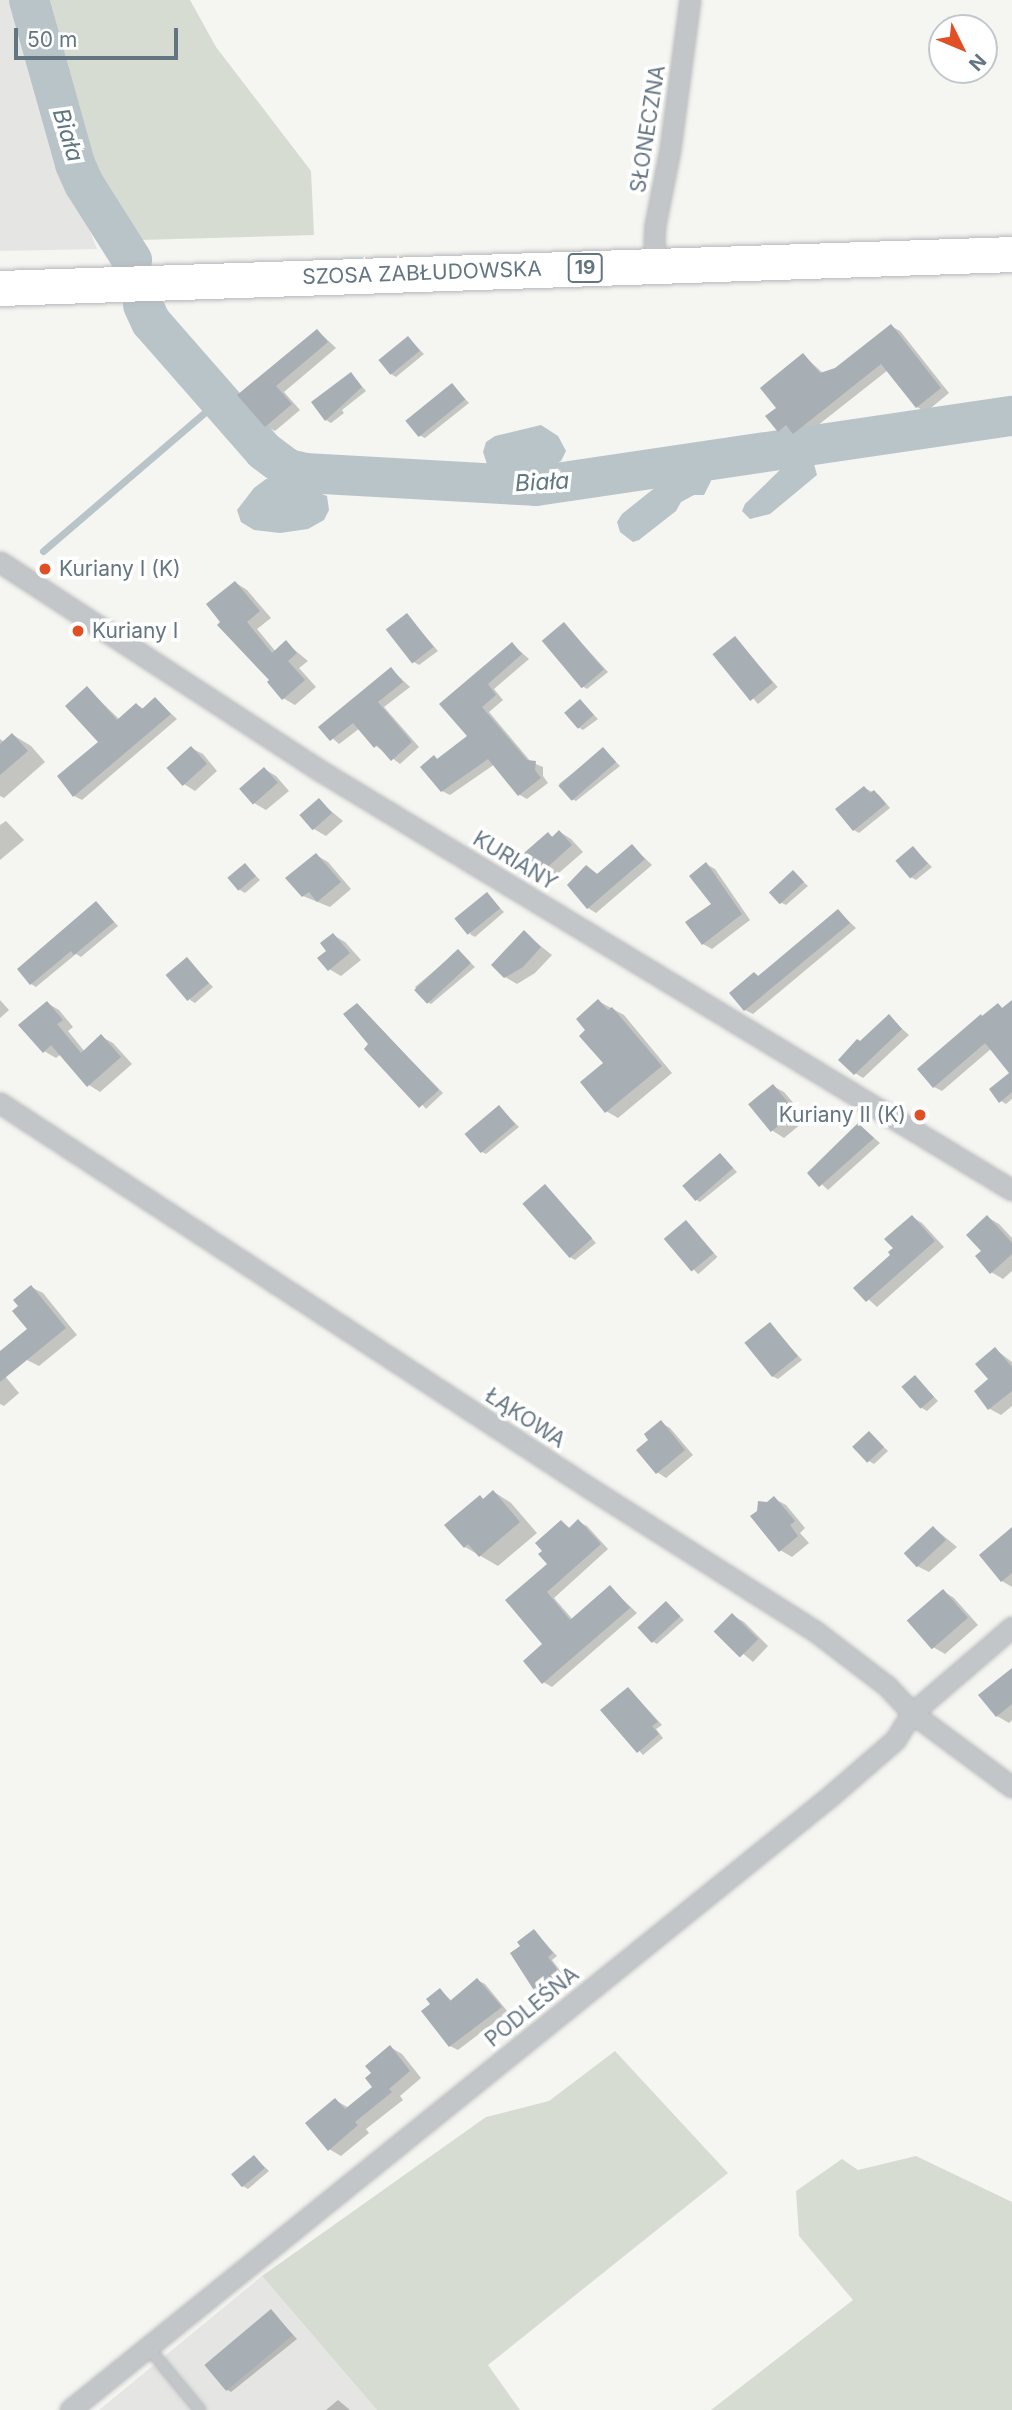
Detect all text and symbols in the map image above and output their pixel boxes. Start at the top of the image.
scale bar [18,14,182,58]
north arrow [928,14,998,84]
text: 50 m [27,27,77,52]
text: N [964,49,991,75]
street label: SŁONECZNA [625,63,671,195]
water label: Biała [47,105,89,165]
road number: 19 [568,252,602,284]
street label: SZOSA ZABŁUDOWSKA [302,256,542,290]
water label: Biała [514,467,570,497]
place label: Kuriany I (K) [59,556,181,582]
marker: Kuriany I (K) [37,561,53,577]
place label: Kuriany I [92,618,178,644]
marker: Kuriany I [70,623,86,639]
street label: KURIANY [468,826,562,896]
place label: Kuriany II (K) [779,1102,906,1128]
marker: Kuriany II (K) [912,1107,928,1123]
street label: ŁĄKOWA [480,1383,570,1453]
street label: PODLEŚNA [480,1962,584,2052]

